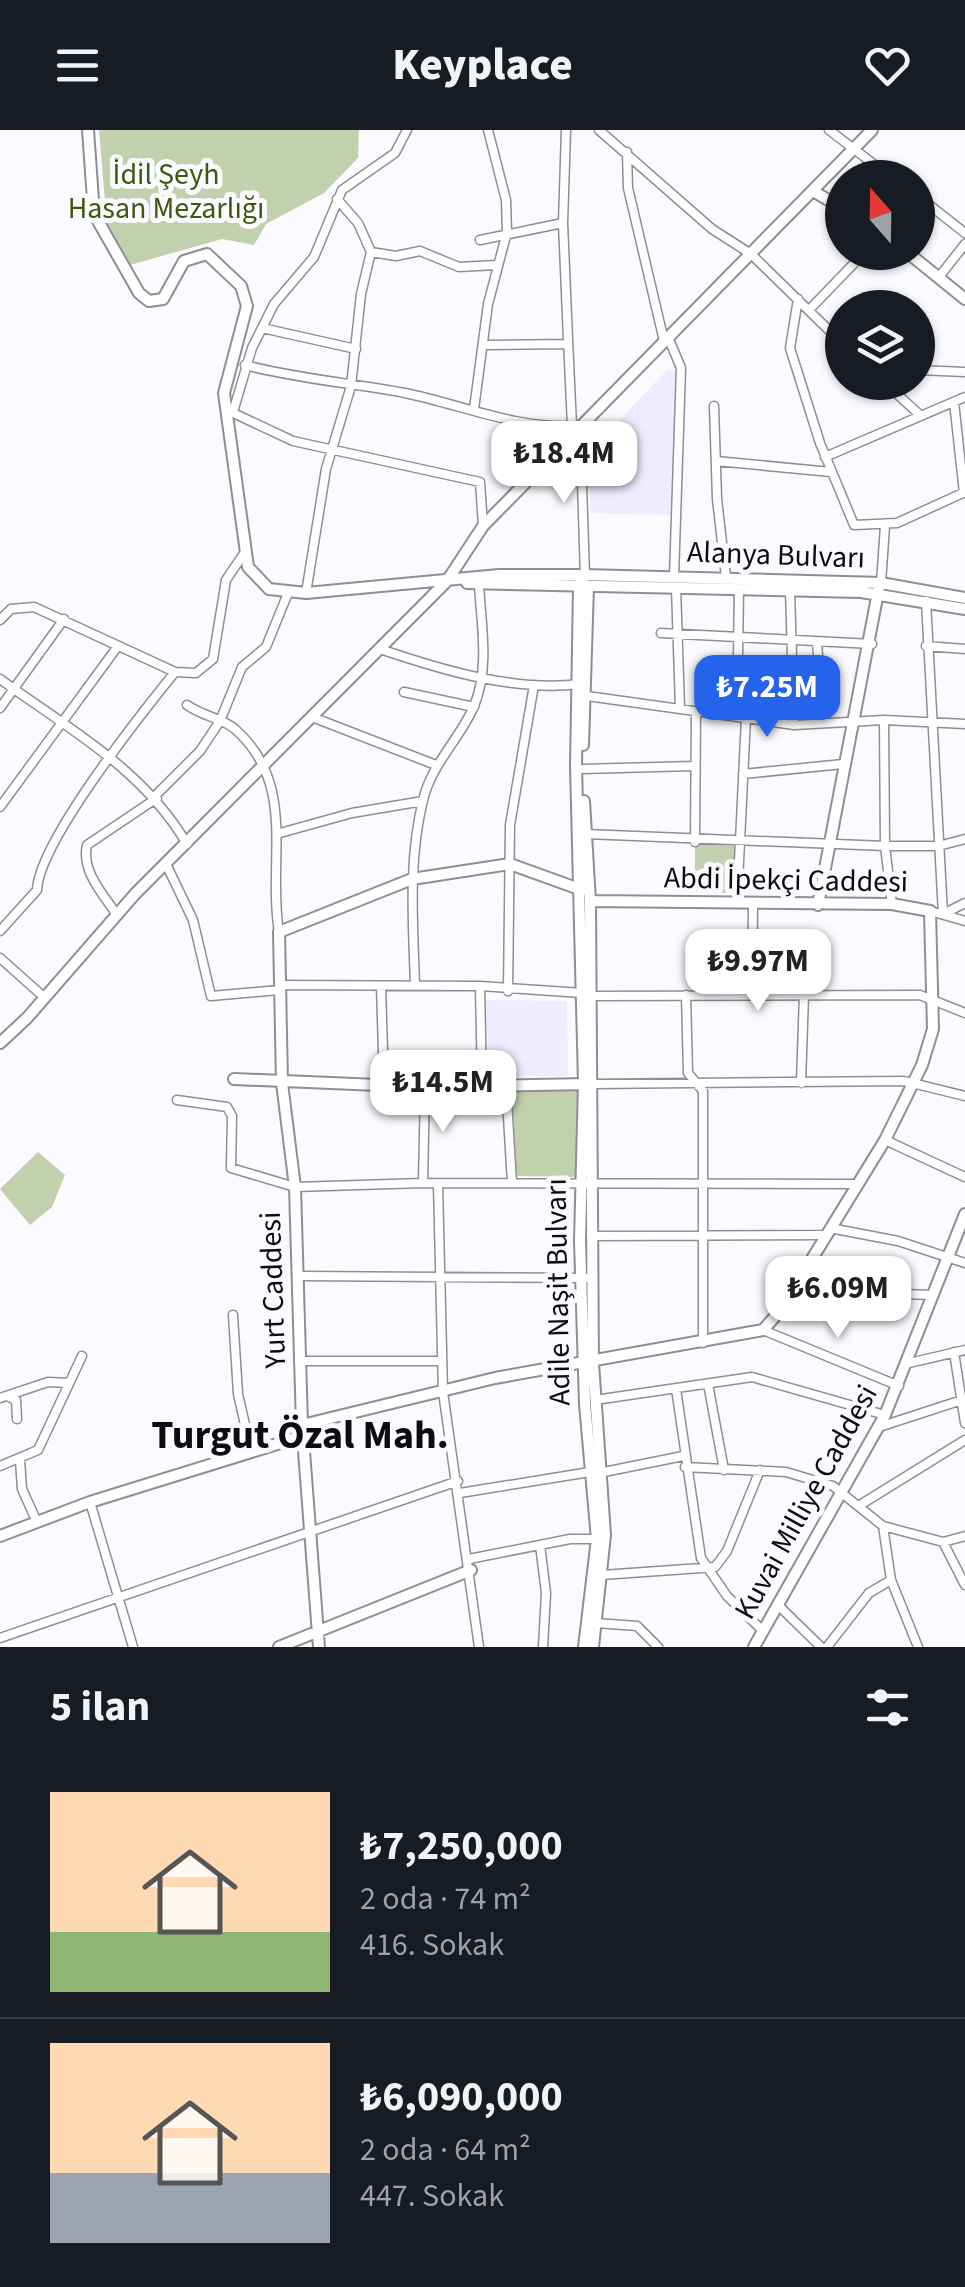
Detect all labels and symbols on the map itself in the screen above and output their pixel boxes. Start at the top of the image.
park label: İdil Şeyh Hasan Mezarlığı [68,153,264,230]
north arrow [825,160,935,270]
pin: ₺18.4M [483,421,645,506]
street label: Alanya Bulvarı [686,530,866,580]
pin: ₺7.25M [686,655,848,740]
street label: Abdi İpekçi Caddesi [664,856,908,904]
pin: ₺9.97M [677,929,839,1014]
pin: ₺14.5M [362,1050,524,1135]
street label: Adile Naşit Bulvarı [535,1178,581,1406]
street label: Yurt Caddesi [249,1211,297,1370]
pin: ₺6.09M [757,1256,919,1341]
street label: Kuvai Milliye Caddesi [724,1377,888,1627]
district label: Turgut Özal Mah. [151,1407,449,1464]

